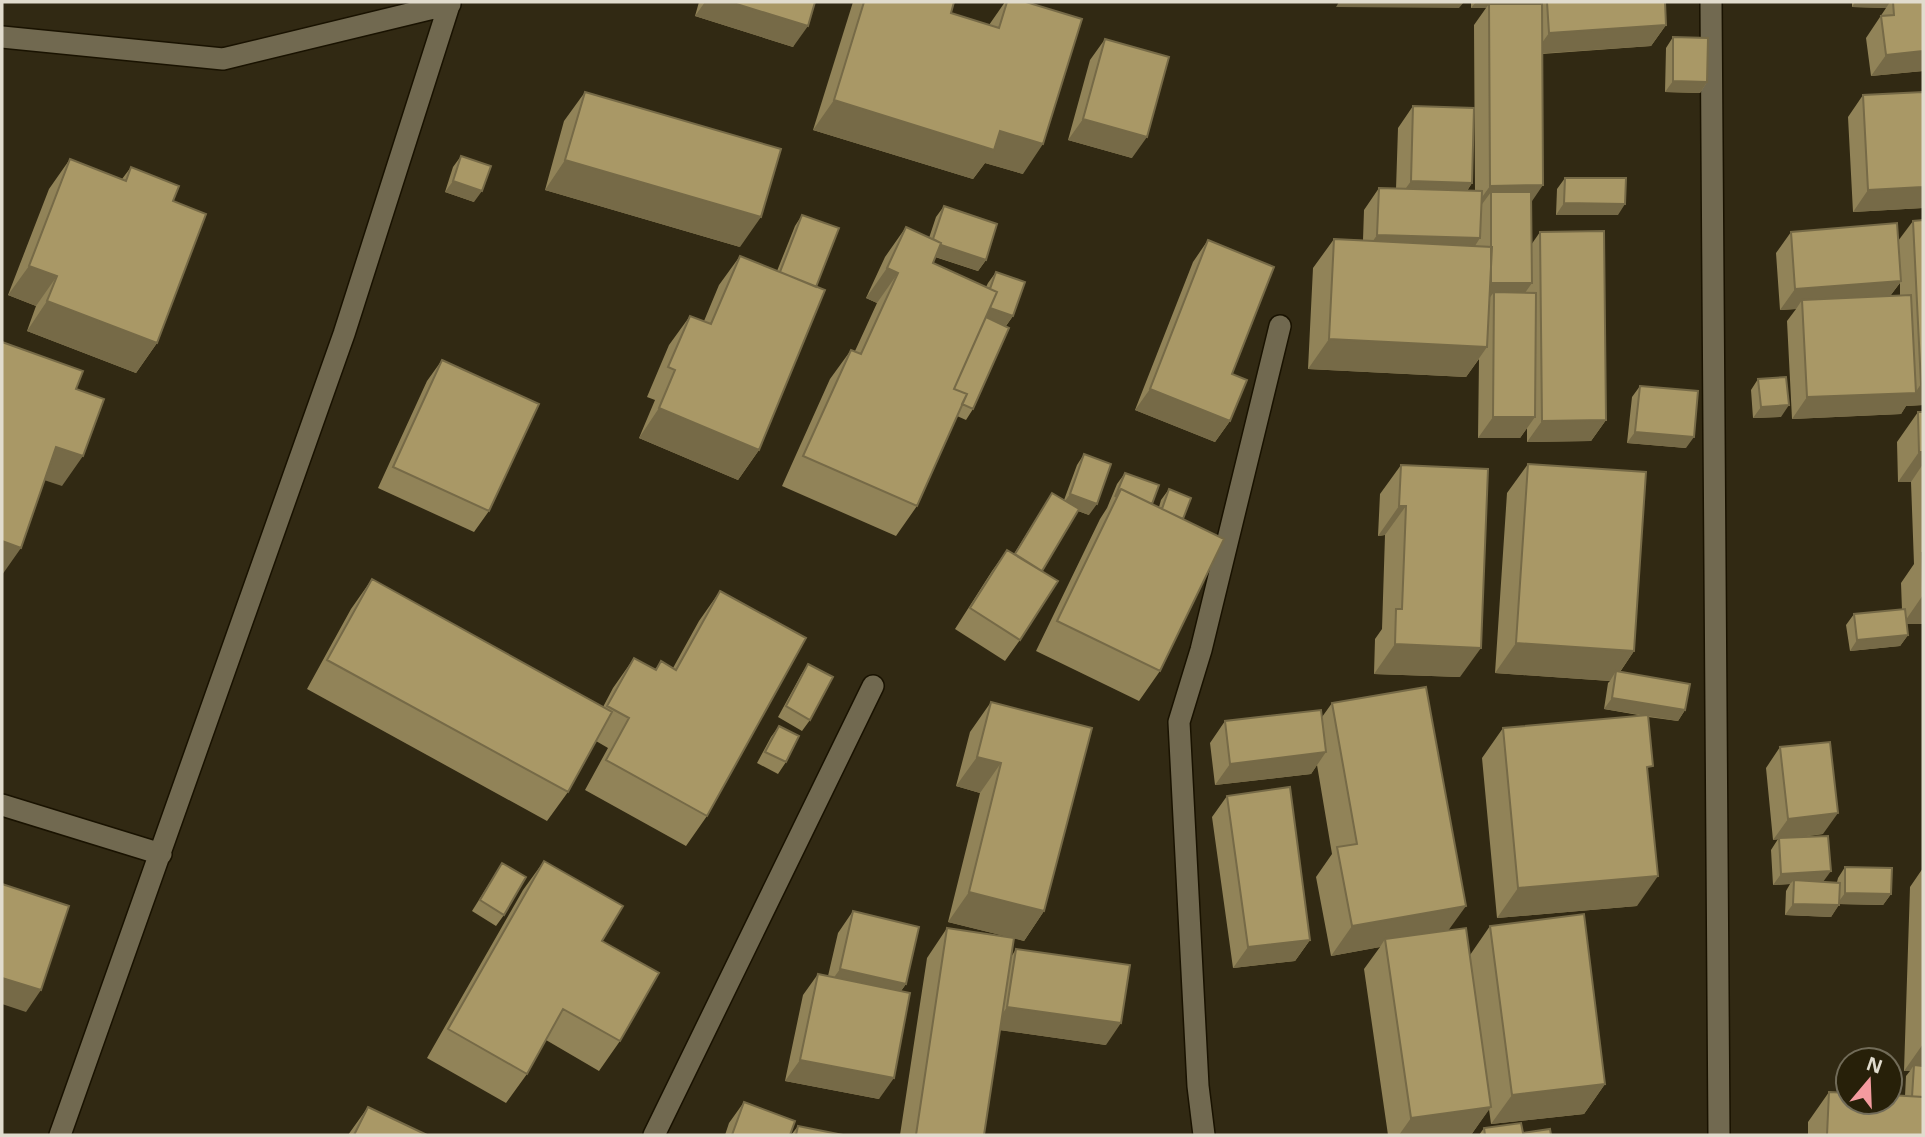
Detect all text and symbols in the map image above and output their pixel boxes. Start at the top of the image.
north arrow [1834,1046,1904,1116]
text: N [1863,1050,1886,1080]

